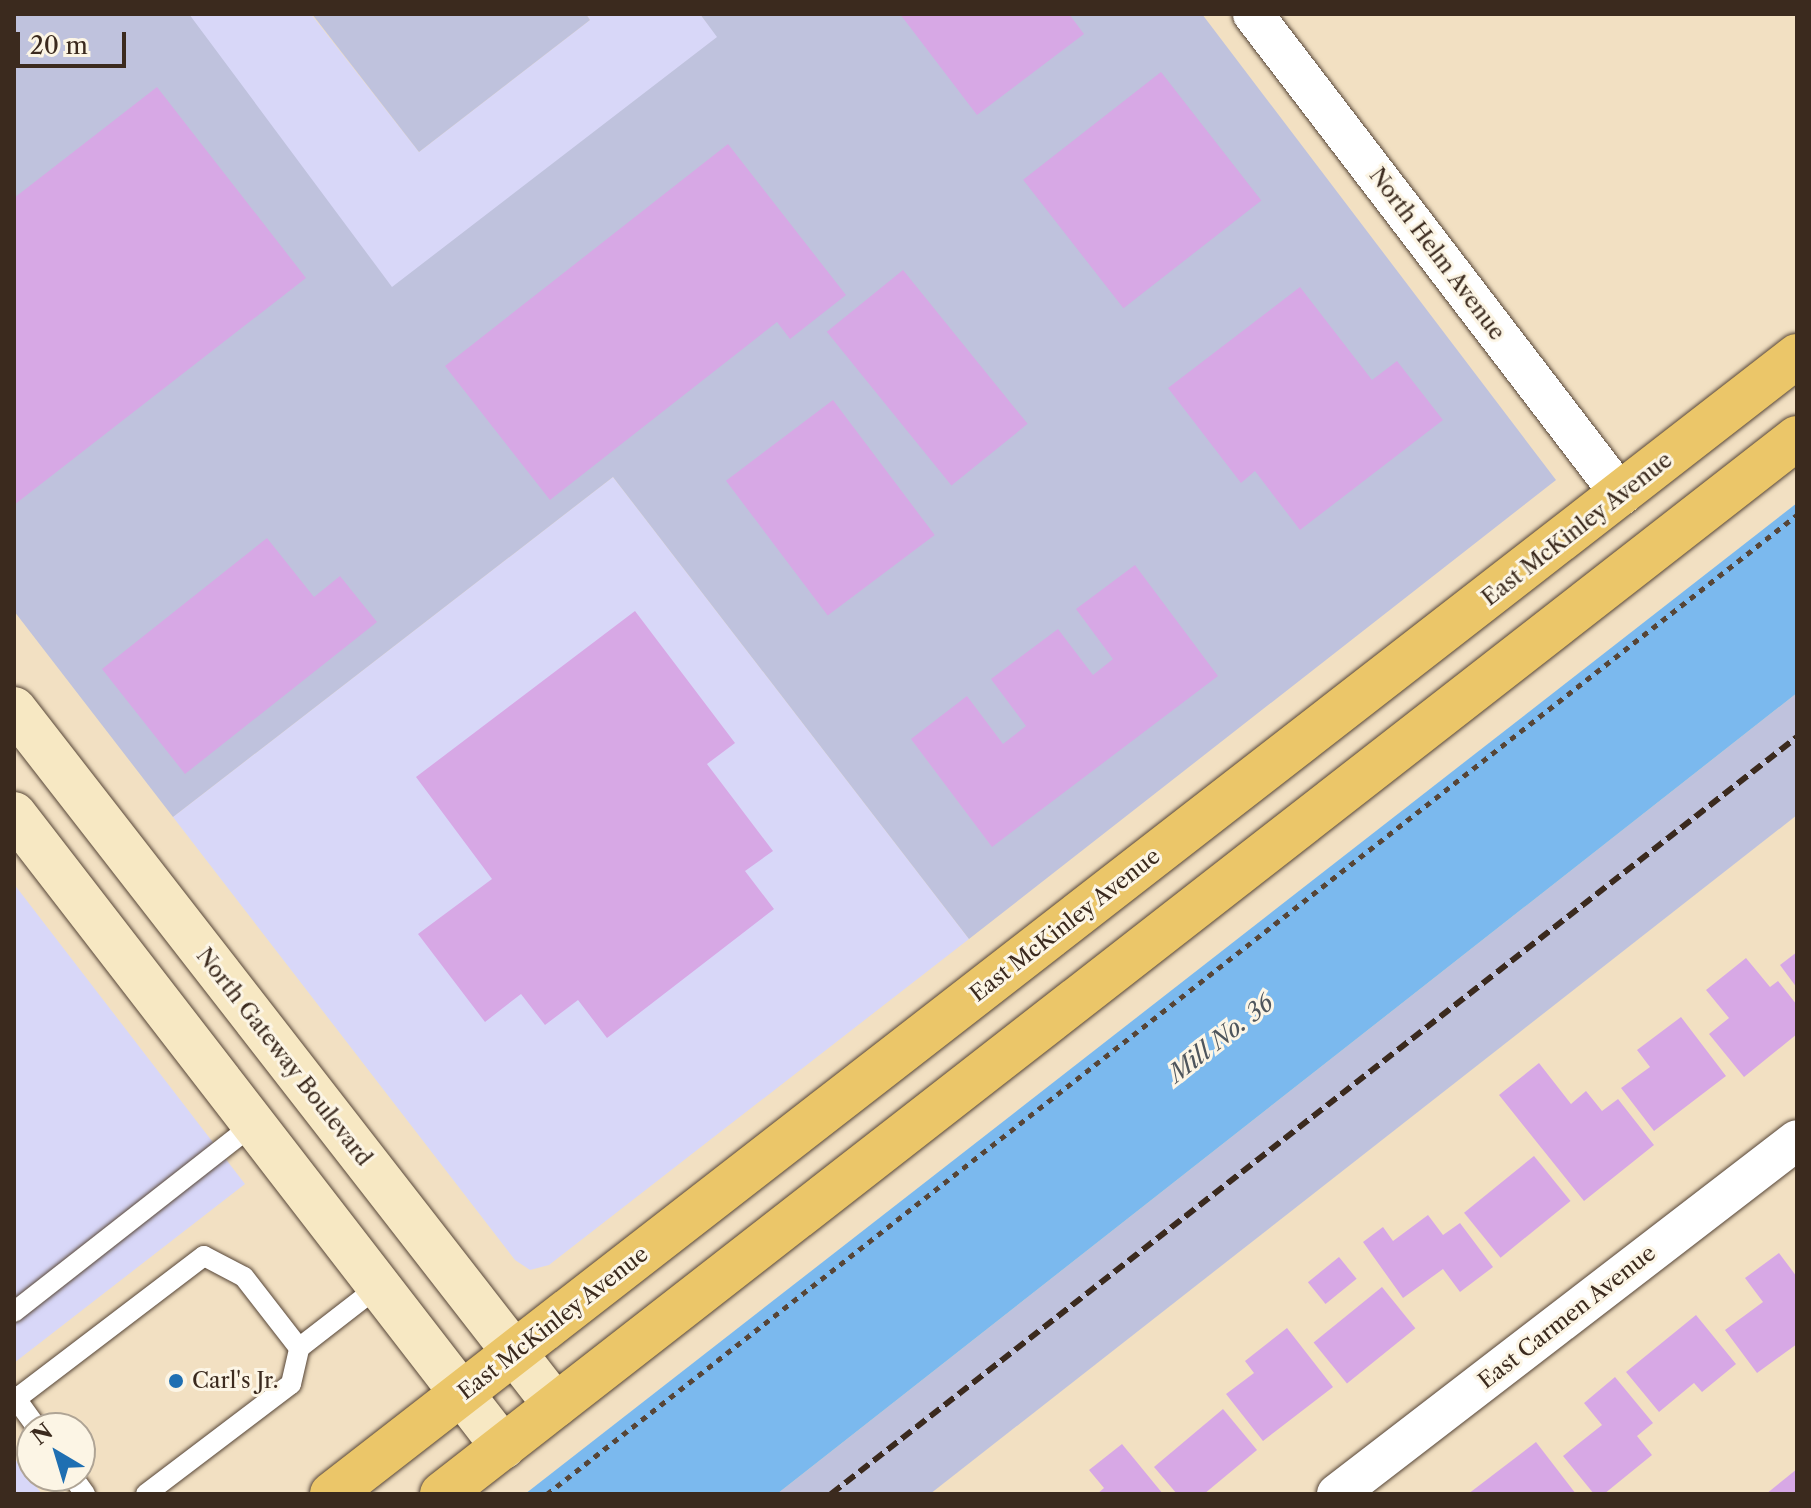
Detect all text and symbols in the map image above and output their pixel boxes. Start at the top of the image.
scale bar [20,16,130,66]
text: 20 m [30,31,88,60]
street label: North Helm Avenue [1363,162,1511,346]
street label: East McKinley Avenue [1476,446,1678,612]
street label: East McKinley Avenue [964,842,1166,1008]
street label: North Gateway Boulevard [191,943,377,1171]
water label: Mill No. 36 [1163,988,1279,1088]
street label: East Carmen Avenue [1473,1239,1661,1395]
street label: East McKinley Avenue [452,1240,654,1406]
place label: Carl's Jr. [192,1368,279,1394]
marker: Carl's Jr. [167,1372,185,1390]
north arrow [16,1412,96,1492]
text: N [26,1418,58,1451]

